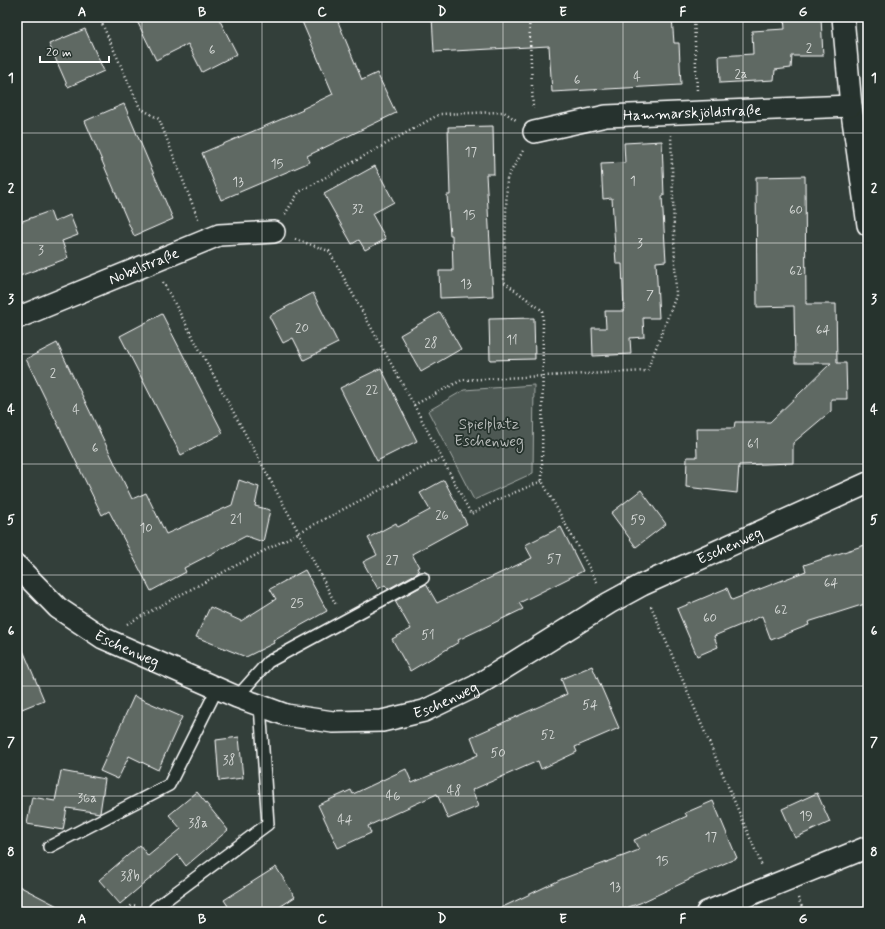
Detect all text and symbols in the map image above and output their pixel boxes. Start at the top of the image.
text: A [78,4,86,21]
text: B [198,4,207,21]
text: C [317,4,327,21]
text: D [438,4,447,21]
text: E [559,4,567,21]
text: F [680,4,687,21]
text: G [799,4,808,21]
scale bar [40,38,109,64]
house number: 2 [806,40,813,57]
house number: 6 [209,42,216,59]
text: 20 m [46,45,72,61]
house number: 2a [734,66,748,83]
house number: 4 [633,69,641,86]
text: 1 [8,70,14,87]
text: 1 [871,70,877,87]
house number: 6 [574,72,581,89]
street label: Hammarskjöldstraße [623,101,762,126]
house number: 17 [465,144,478,161]
house number: 15 [271,156,283,173]
house number: 1 [630,173,636,190]
house number: 13 [232,174,244,191]
text: 2 [8,180,15,197]
text: 2 [871,180,878,197]
house number: 32 [352,201,365,218]
house number: 60 [789,202,803,219]
house number: 15 [463,207,475,224]
house number: 3 [637,235,643,252]
house number: 3 [38,242,44,259]
street label: Nobelstraße [106,243,182,290]
house number: 62 [789,263,803,280]
house number: 13 [460,276,472,293]
house number: 7 [646,287,654,304]
text: 3 [8,291,14,308]
text: 3 [871,291,877,308]
house number: 20 [295,320,309,337]
house number: 64 [816,322,830,339]
house number: 11 [506,332,518,349]
house number: 28 [424,335,438,352]
house number: 2 [50,365,57,382]
house number: 22 [365,382,379,399]
text: 4 [7,402,15,419]
house number: 4 [72,402,80,419]
text: 4 [870,402,878,419]
park label: Spielplatz Eschenweg [454,415,524,453]
house number: 61 [747,436,759,453]
house number: 6 [92,440,99,457]
house number: 26 [435,507,449,524]
house number: 21 [230,511,242,528]
text: 5 [7,512,15,529]
house number: 59 [630,512,646,529]
text: 5 [870,512,878,529]
house number: 10 [139,520,153,537]
street label: Eschenweg [694,523,766,570]
house number: 57 [547,551,562,568]
house number: 27 [386,552,399,569]
house number: 64 [824,575,838,592]
house number: 25 [290,595,304,612]
house number: 62 [774,602,788,619]
house number: 60 [703,610,717,627]
text: 6 [8,623,15,640]
text: 6 [871,623,878,640]
street label: Eschenweg [90,626,162,674]
house number: 51 [421,627,435,644]
street label: Eschenweg [411,678,482,724]
house number: 54 [582,697,598,714]
house number: 52 [541,727,555,744]
text: 7 [7,734,15,751]
text: 7 [870,734,878,751]
house number: 50 [490,745,506,762]
house number: 38 [222,752,236,769]
house number: 48 [447,783,461,800]
house number: 46 [386,788,400,805]
house number: 36a [77,790,97,807]
house number: 19 [799,808,813,825]
house number: 44 [337,812,353,829]
house number: 38a [188,815,208,832]
house number: 17 [705,829,718,846]
text: 8 [7,844,15,861]
text: 8 [870,844,878,861]
house number: 15 [656,853,668,870]
house number: 38b [120,868,140,885]
house number: 13 [609,879,621,896]
text: A [78,911,86,928]
text: B [198,911,207,928]
text: C [317,911,327,928]
text: D [438,911,447,928]
text: E [559,911,567,928]
text: F [680,911,687,928]
text: G [799,911,808,928]

